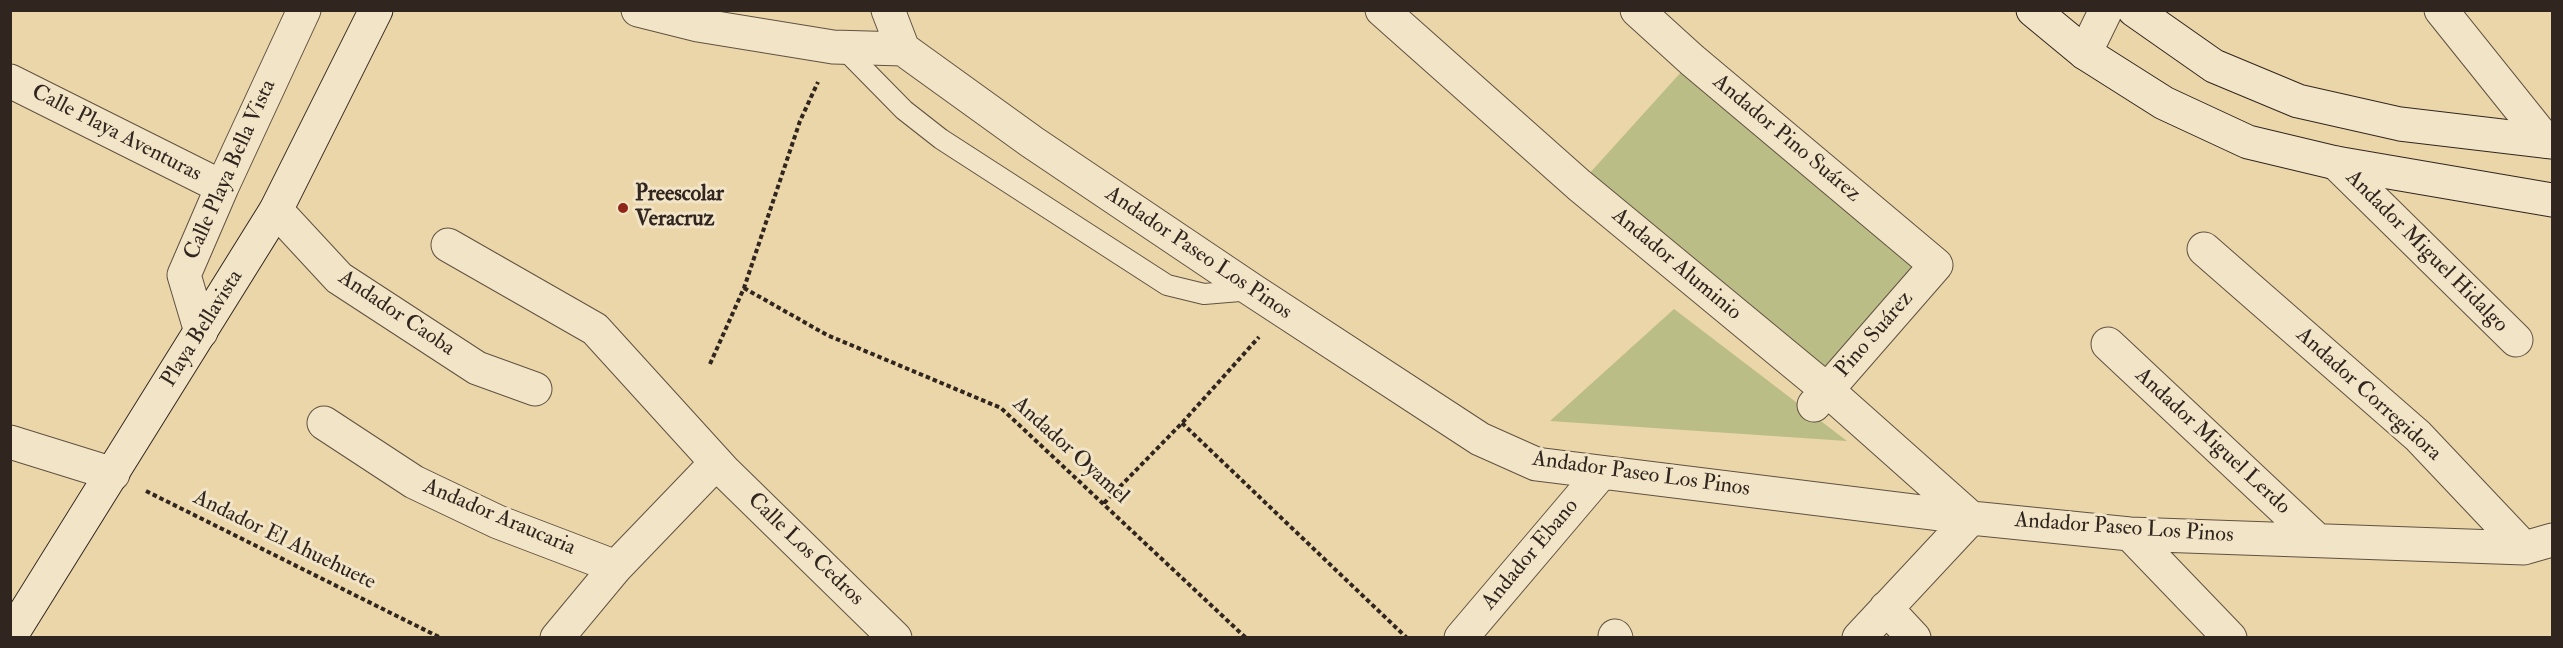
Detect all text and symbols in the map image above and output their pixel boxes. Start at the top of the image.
street label: Andador Pino Suárez [1707,69,1865,209]
street label: Calle Playa Bella Vista [179,76,283,264]
street label: Calle Playa Aventuras [27,80,205,188]
street label: Andador Miguel Hidalgo [2339,165,2513,339]
place label: Preescolar Veracruz [635,182,724,234]
street label: Andador Paseo Los Pinos [1100,182,1296,326]
marker: Preescolar Veracruz [616,201,630,215]
street label: Andador Aluminio [1606,203,1746,327]
street label: Playa Bellavista [156,265,250,393]
street label: Andador Caoba [333,265,459,363]
street label: Pino Suárez [1830,286,1920,384]
street label: Andador Corregidora [2290,323,2446,467]
street label: Andador Miguel Lerdo [2129,363,2295,521]
street label: Andador Oyamel [1006,392,1134,510]
street label: Andador Paseo Los Pinos [1530,447,1752,503]
street label: Andador Araucaria [419,474,579,562]
street label: Andador El Ahuehuete [188,485,380,597]
street label: Calle Los Cedros [741,488,869,612]
street label: Andador Ebano [1477,494,1585,616]
street label: Andador Paseo Los Pinos [2014,508,2234,550]

